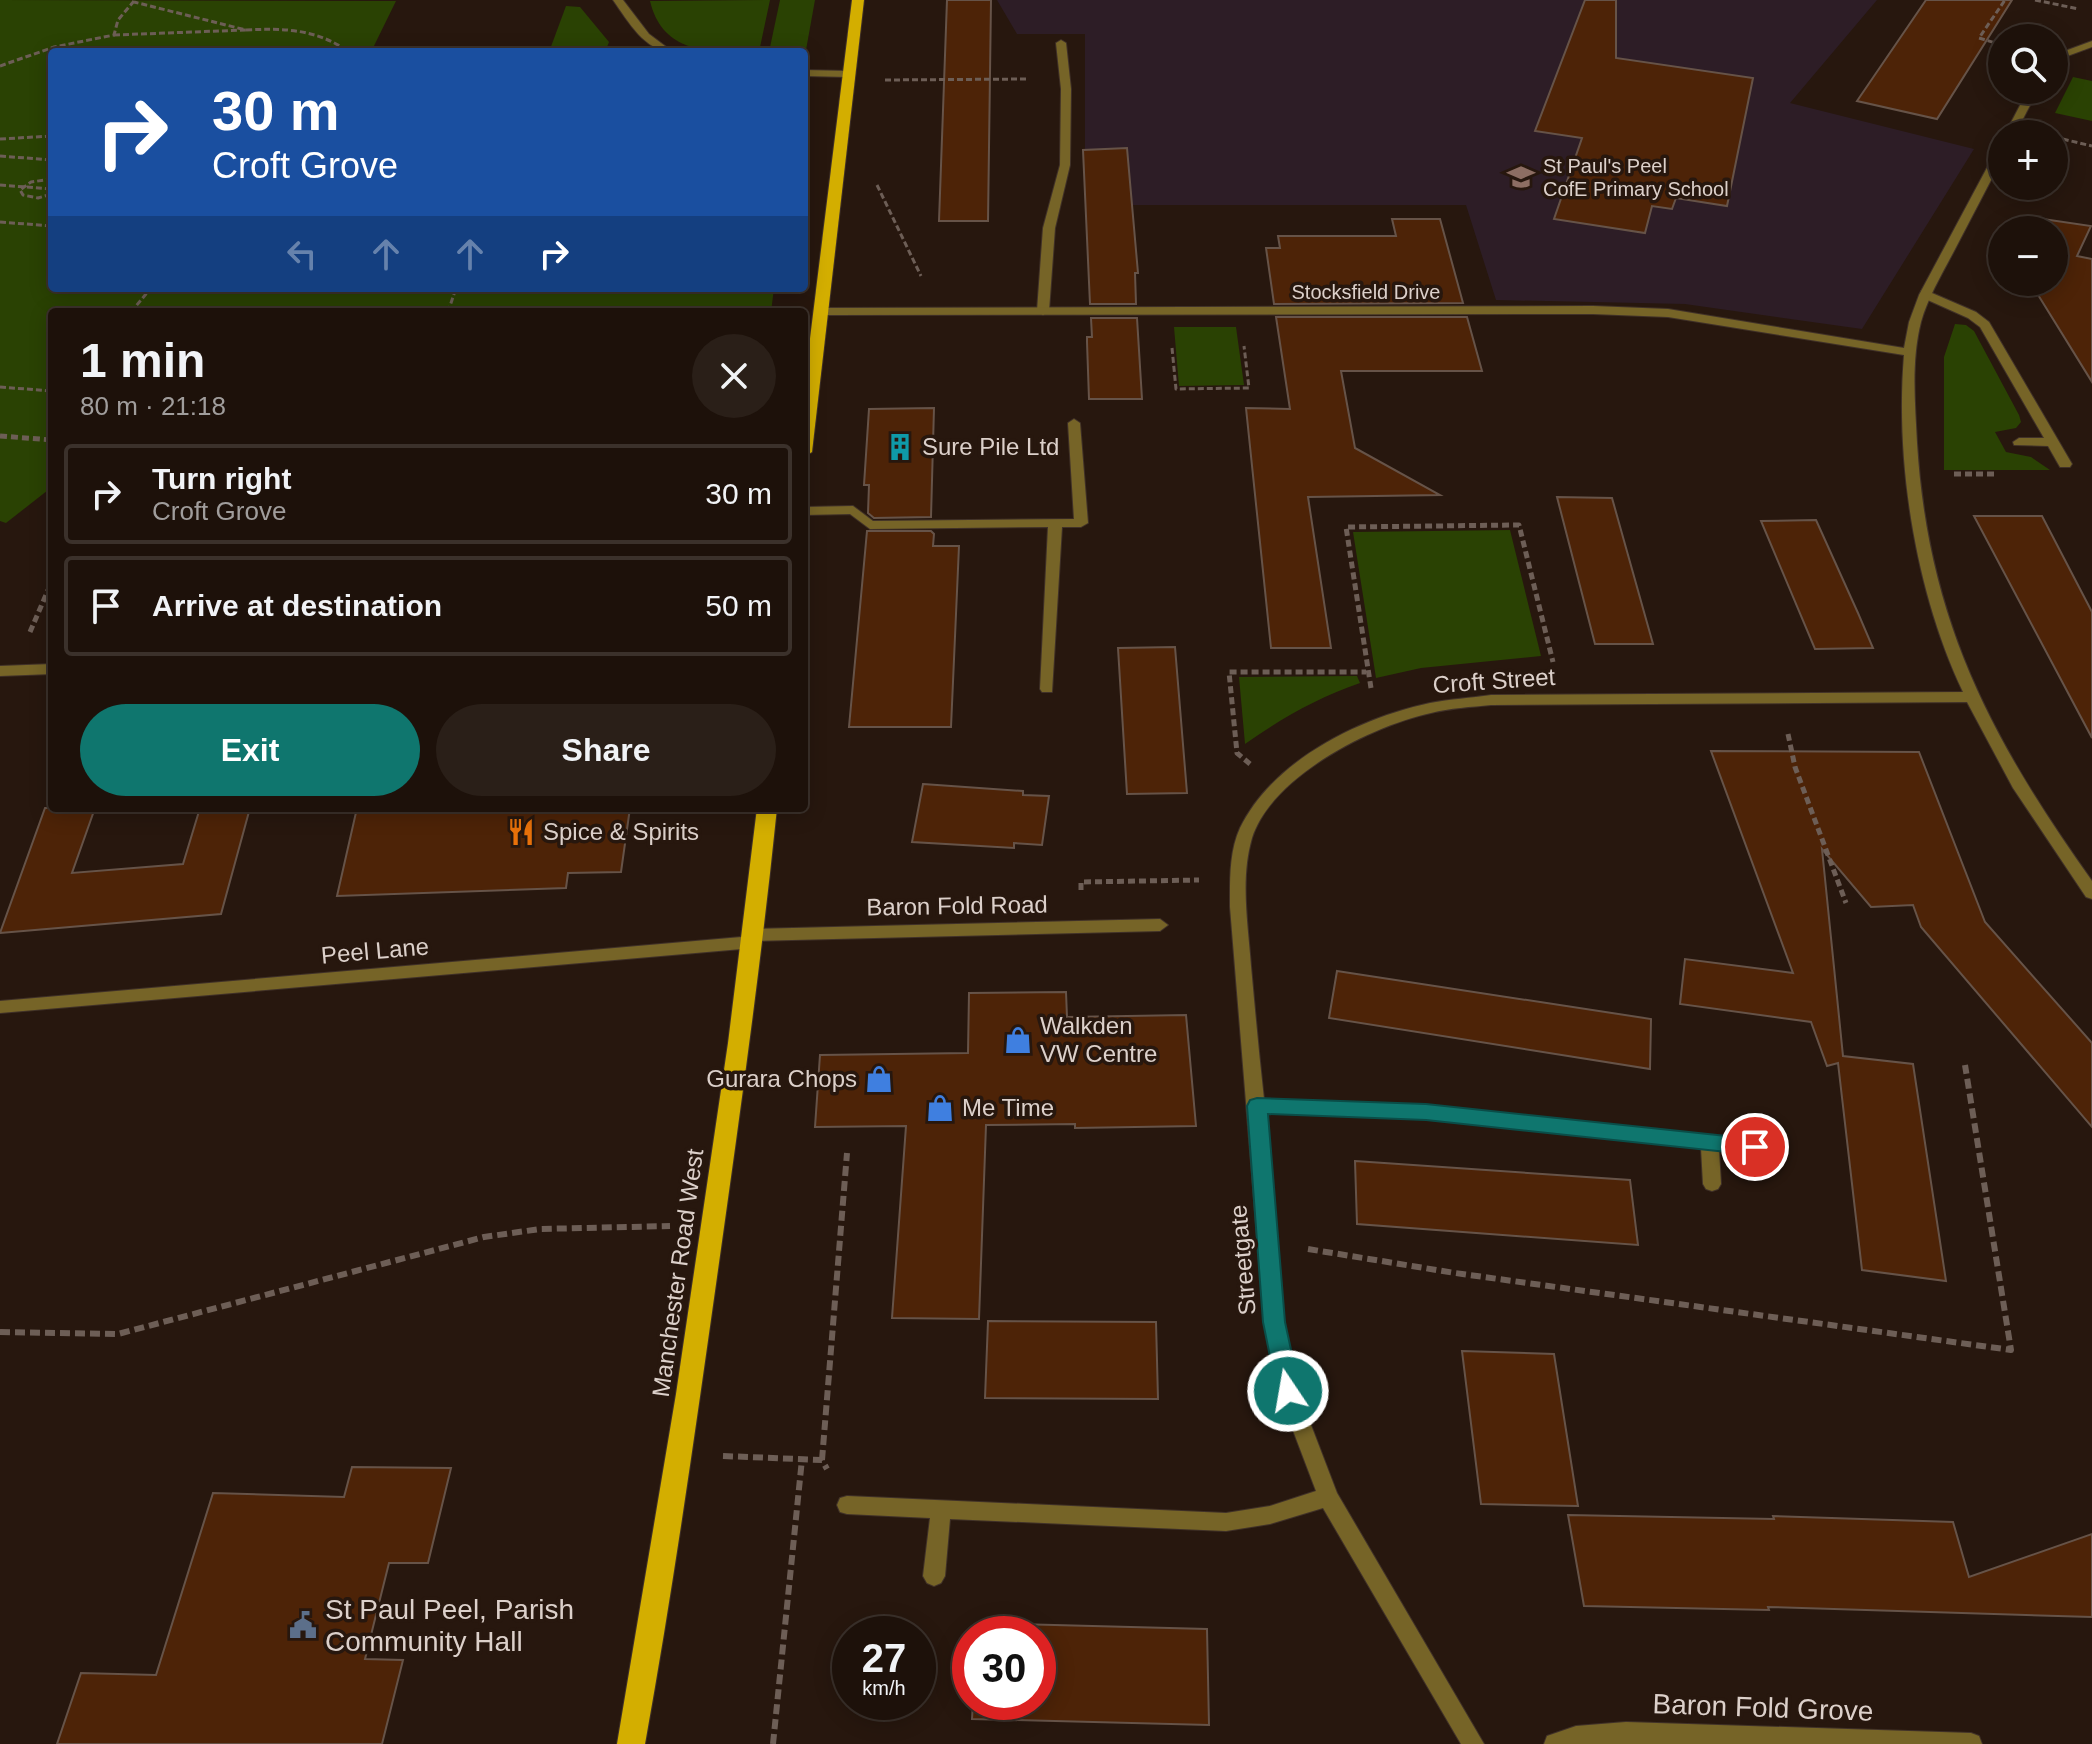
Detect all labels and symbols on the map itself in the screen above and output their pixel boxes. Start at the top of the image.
place label: St Paul's Peel CofE Primary School [1543,155,1729,200]
school or university icon: St Paul's Peel CofE Primary School [1506,162,1536,192]
street label: Stocksfield Drive [1292,281,1440,303]
building icon: Sure Pile Ltd [885,432,915,462]
place label: Sure Pile Ltd [922,433,1059,460]
street label: Croft Street [1432,663,1556,698]
restaurant icon: Spice & Spirits [506,817,536,847]
place label: Spice & Spirits [543,818,699,845]
street label: Baron Fold Road [866,890,1048,921]
street label: Peel Lane [320,932,430,969]
place label: Walkden VW Centre [1040,1012,1157,1067]
shop icon: Walkden VW Centre [1003,1025,1033,1055]
shop icon: Gurara Chops [864,1064,894,1094]
place label: Gurara Chops [706,1065,857,1092]
shop icon: Me Time [925,1093,955,1123]
place label: Me Time [962,1094,1054,1121]
pin [1721,1113,1789,1181]
street label: Manchester Road West [647,1147,708,1399]
street label: Streetgate [1224,1204,1261,1316]
position arrow [1246,1349,1330,1433]
place label: St Paul Peel, Parish Community Hall [325,1594,574,1657]
public building icon: St Paul Peel, Parish Community Hall [288,1610,318,1640]
speed limit sign: 30 [952,1616,1056,1720]
street label: Baron Fold Grove [1652,1688,1874,1727]

